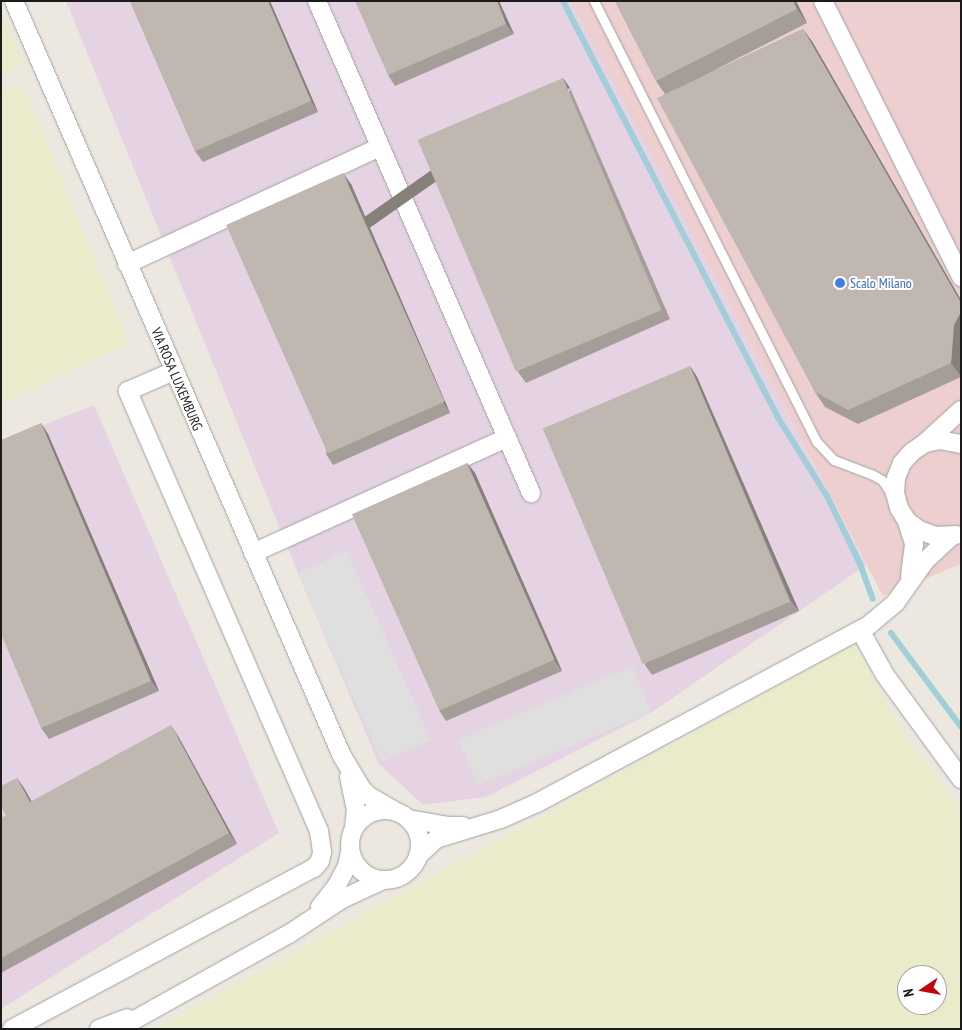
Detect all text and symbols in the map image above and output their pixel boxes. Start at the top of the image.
place label: Scalo Milano [850,275,912,291]
marker: Scalo Milano [834,277,846,289]
street label: VIA ROSA LUXEMBURG [148,325,206,433]
north arrow [897,965,947,1015]
text: N [899,987,918,998]

